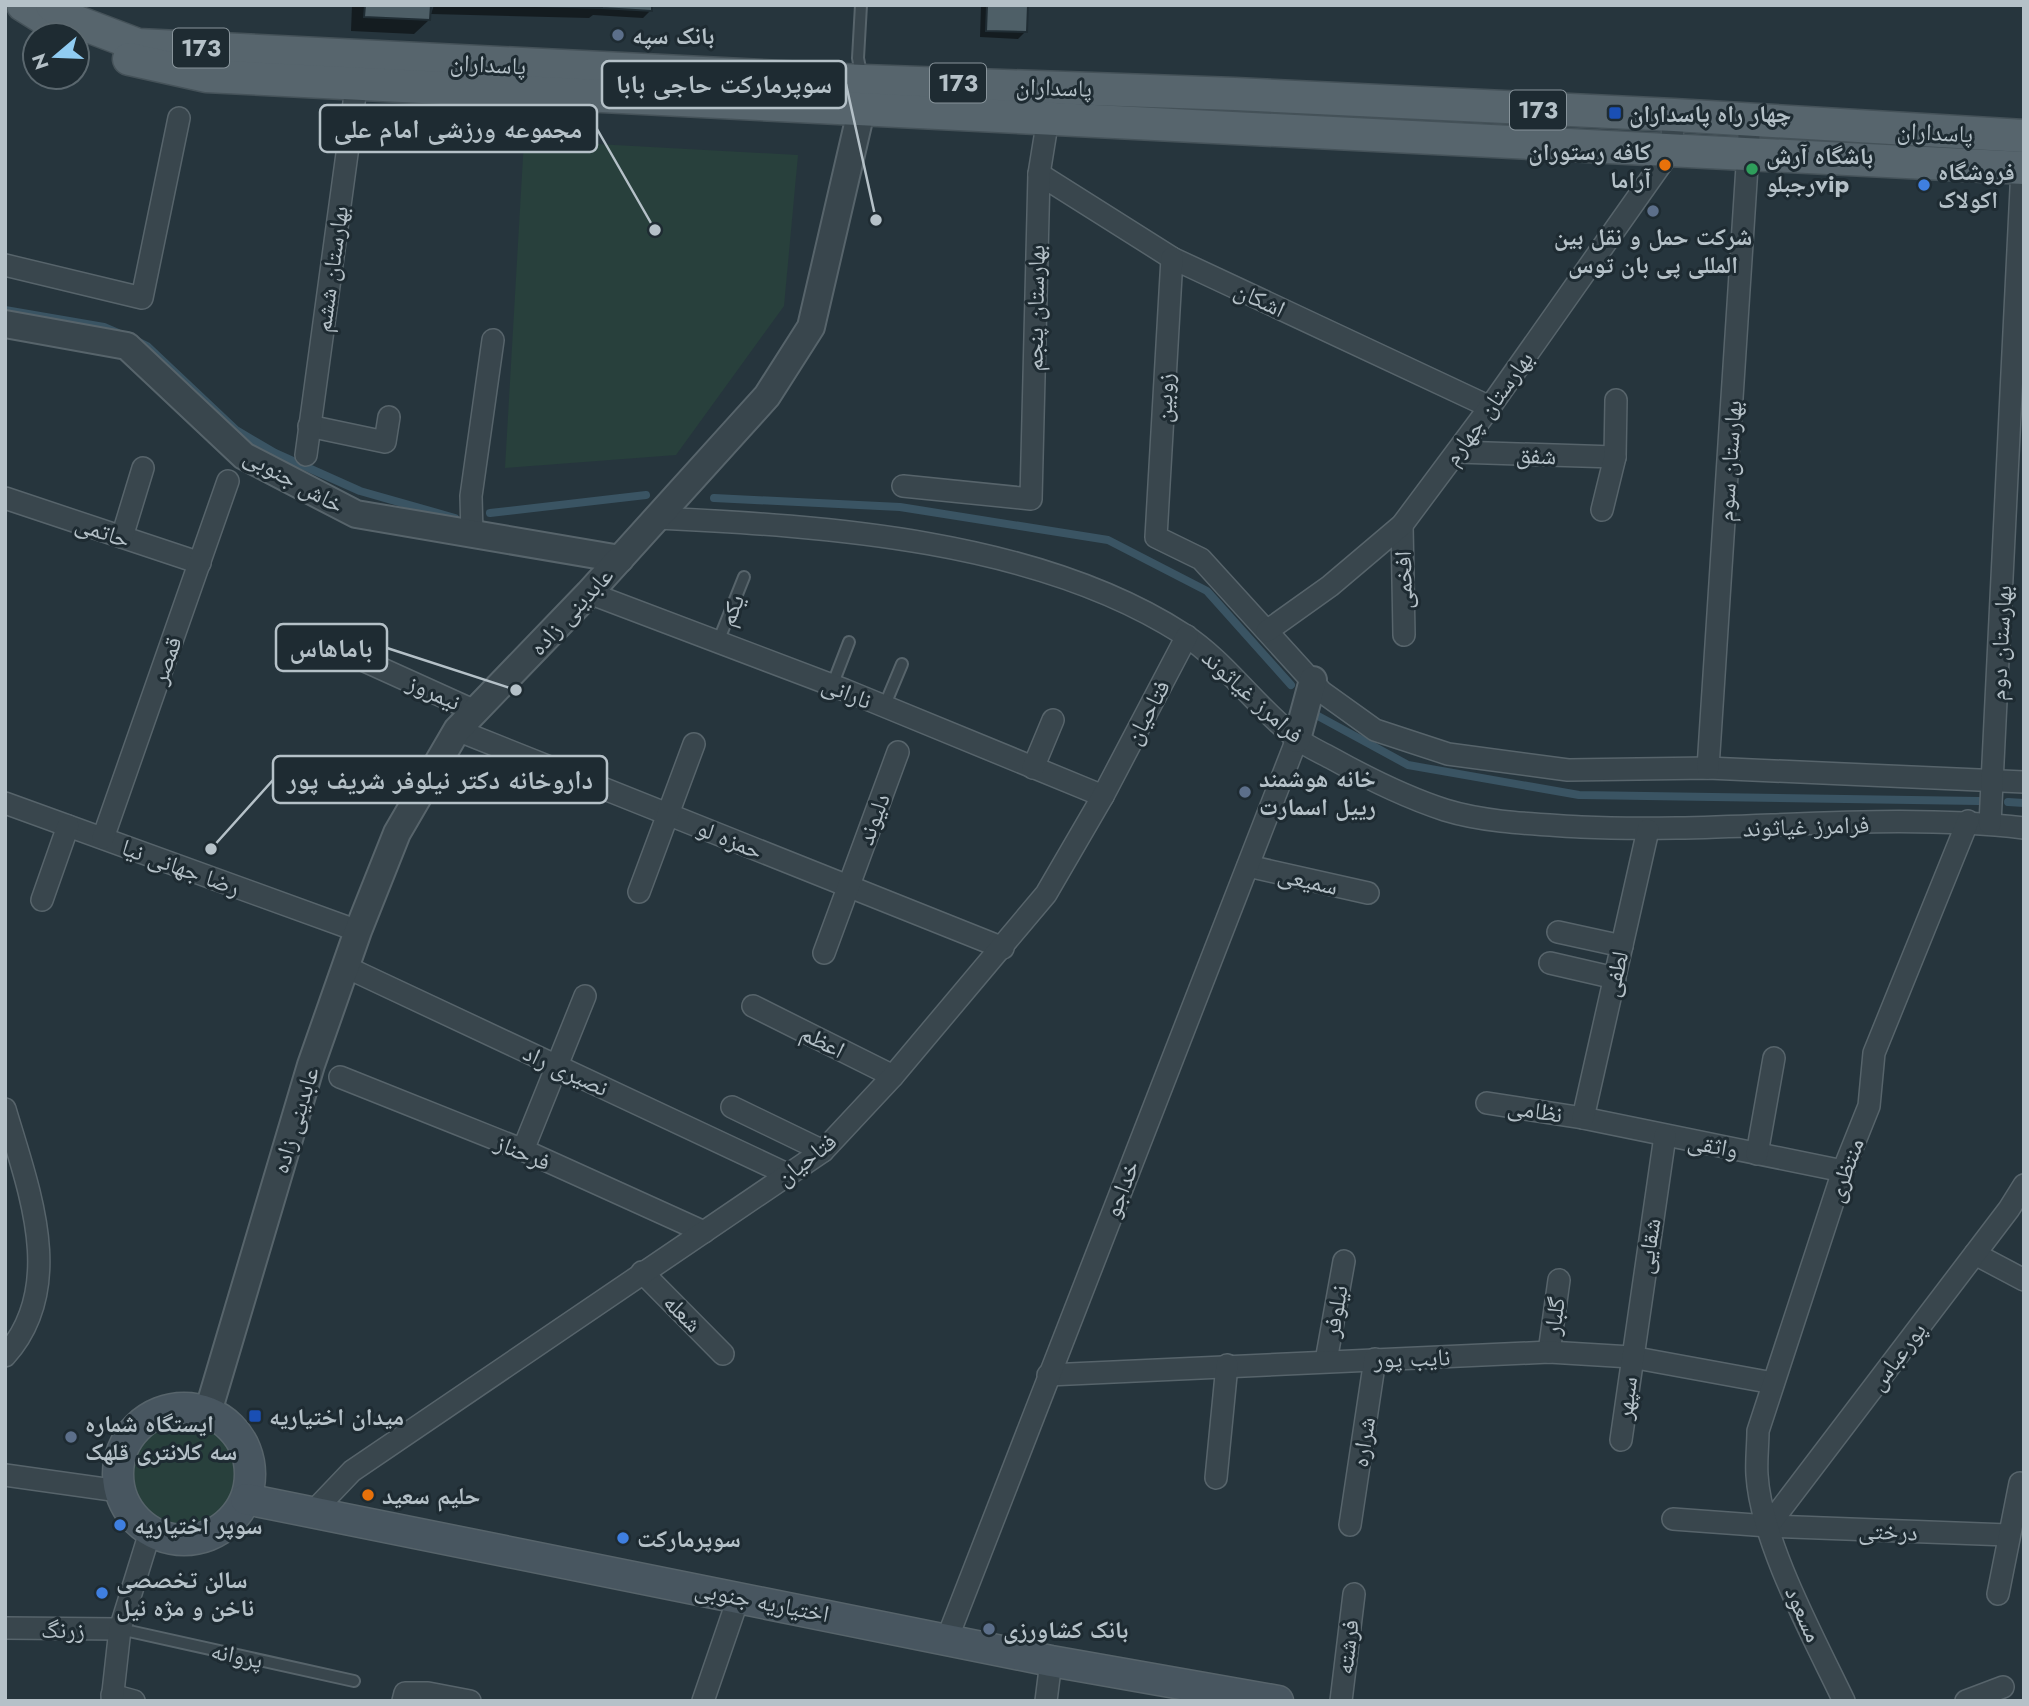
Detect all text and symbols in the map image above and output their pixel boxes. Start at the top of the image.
place label: بانک سپه [632,18,714,53]
north arrow [21,21,91,91]
marker: بانک سپه [610,27,626,43]
road number: 173 [173,28,229,68]
street label: پاسداران [449,45,527,83]
text: N [25,50,56,73]
callout: سوپرمارکت حاجی بابا [602,61,846,108]
road number: 173 [930,64,986,102]
text: سوپرمارکت حاجی بابا [616,65,832,103]
street label: پاسداران [1015,68,1093,106]
road number: 173 [1510,90,1566,130]
place label: چهار راه پاسداران [1629,96,1791,131]
callout: مجموعه ورزشی امام علی [320,105,597,152]
marker: چهار راه پاسداران [1607,105,1623,121]
text: مجموعه ورزشی امام علی [334,110,582,148]
street label: پاسداران [1896,113,1974,151]
place label: کافه رستوران آراما [1528,134,1651,197]
place label: باشگاه آرش رجبلوvip [1766,138,1873,201]
place label: فروشگاه اکولاک [1938,154,2015,217]
marker: کافه رستوران آراما [1657,157,1673,173]
marker: باشگاه آرش رجبلوvip [1744,161,1760,177]
marker: فروشگاه اکولاک [1916,177,1932,193]
marker: شرکت حمل و نقل بین المللی پی بان توس [1645,203,1661,219]
street label: بهارستان ششم [305,204,357,334]
place label: شرکت حمل و نقل بین المللی پی بان توس [1554,219,1752,282]
street label: بهارستان پنجم [1016,244,1054,372]
street label: اشکان [1229,272,1291,326]
street label: بهارستان چهارم [1434,343,1542,473]
street label: زوبین [1145,372,1183,424]
street label: بهارستان سوم [1707,399,1751,523]
street label: شفق [1515,437,1557,473]
street label: خاش جنوبی [238,438,350,522]
street label: حاتمی [71,505,135,557]
street label: افخمی [1385,551,1421,609]
street label: عابدینی زاده [521,559,621,663]
street label: بهارستان دوم [1979,584,2021,702]
street label: یکم [709,589,753,631]
callout: باماهاس [276,624,387,671]
text: باماهاس [290,629,372,667]
street label: قمصر [141,631,191,690]
street label: فرامرز غیاثوند [1194,641,1312,751]
street label: نیمروز [401,664,466,719]
street label: نارانی [817,666,877,718]
street label: فتاحیان [1115,673,1179,751]
callout: داروخانه دکتر نیلوفر شریف پور [273,756,607,803]
text: داروخانه دکتر نیلوفر شریف پور [286,761,593,799]
place label: خانه هوشمند رییل اسمارت [1259,761,1376,824]
marker: خانه هوشمند رییل اسمارت [1237,784,1253,800]
street label: دلیوند [848,788,898,850]
street label: فرامرز غیاثوند [1742,806,1870,846]
street label: حمزه لو [692,810,768,868]
street label: رضا جهانی نیا [117,829,245,905]
street label: سمیعی [1274,856,1342,904]
street label: لطفی [1593,948,1637,1000]
street label: اعظم [795,1015,851,1067]
street label: نصیری راد [518,1035,614,1105]
street label: عابدینی زاده [262,1062,328,1178]
street label: نظامی [1505,1088,1565,1132]
street label: واثقی [1685,1123,1741,1167]
street label: فرحناز [489,1124,556,1179]
street label: فتاحیان [768,1124,844,1194]
street label: منتظری [1817,1133,1873,1207]
street label: خداجو [1094,1155,1148,1223]
street label: شقایی [1626,1216,1670,1276]
street label: نیلوفر [1313,1282,1357,1341]
street label: شعله [656,1286,710,1340]
street label: گلبار [1534,1295,1574,1338]
street label: پورعباس [1859,1314,1935,1398]
street label: نایب پور [1372,1339,1451,1377]
street label: سپهر [1606,1374,1646,1423]
place label: میدان اختیاریه [269,1399,404,1434]
place label: ایستگاه شماره سه کلانتری قلهک [85,1406,237,1469]
marker: میدان اختیاریه [247,1408,263,1424]
street label: شراره [1342,1414,1384,1470]
marker: ایستگاه شماره سه کلانتری قلهک [63,1429,79,1445]
place label: حلیم سعید [382,1478,480,1513]
marker: حلیم سعید [360,1487,376,1503]
place label: سوپر اختیاریه [134,1508,262,1543]
street label: درختی [1858,1512,1918,1550]
marker: سوپر اختیاریه [112,1517,128,1533]
place label: سوپرمارکت [637,1521,741,1556]
marker: سوپرمارکت [615,1530,631,1546]
place label: سالن تخصصی ناخن و مژه نیل [116,1562,254,1625]
street label: اختیاریه جنوبی [692,1571,832,1631]
street label: مسعود [1776,1580,1832,1648]
marker: سالن تخصصی ناخن و مژه نیل [94,1585,110,1601]
street label: زرنگ [41,1612,85,1647]
place label: بانک کشاورزی [1003,1612,1128,1647]
street label: فرشته [1326,1618,1368,1676]
marker: بانک کشاورزی [981,1621,997,1637]
street label: پروانه [208,1632,266,1678]

